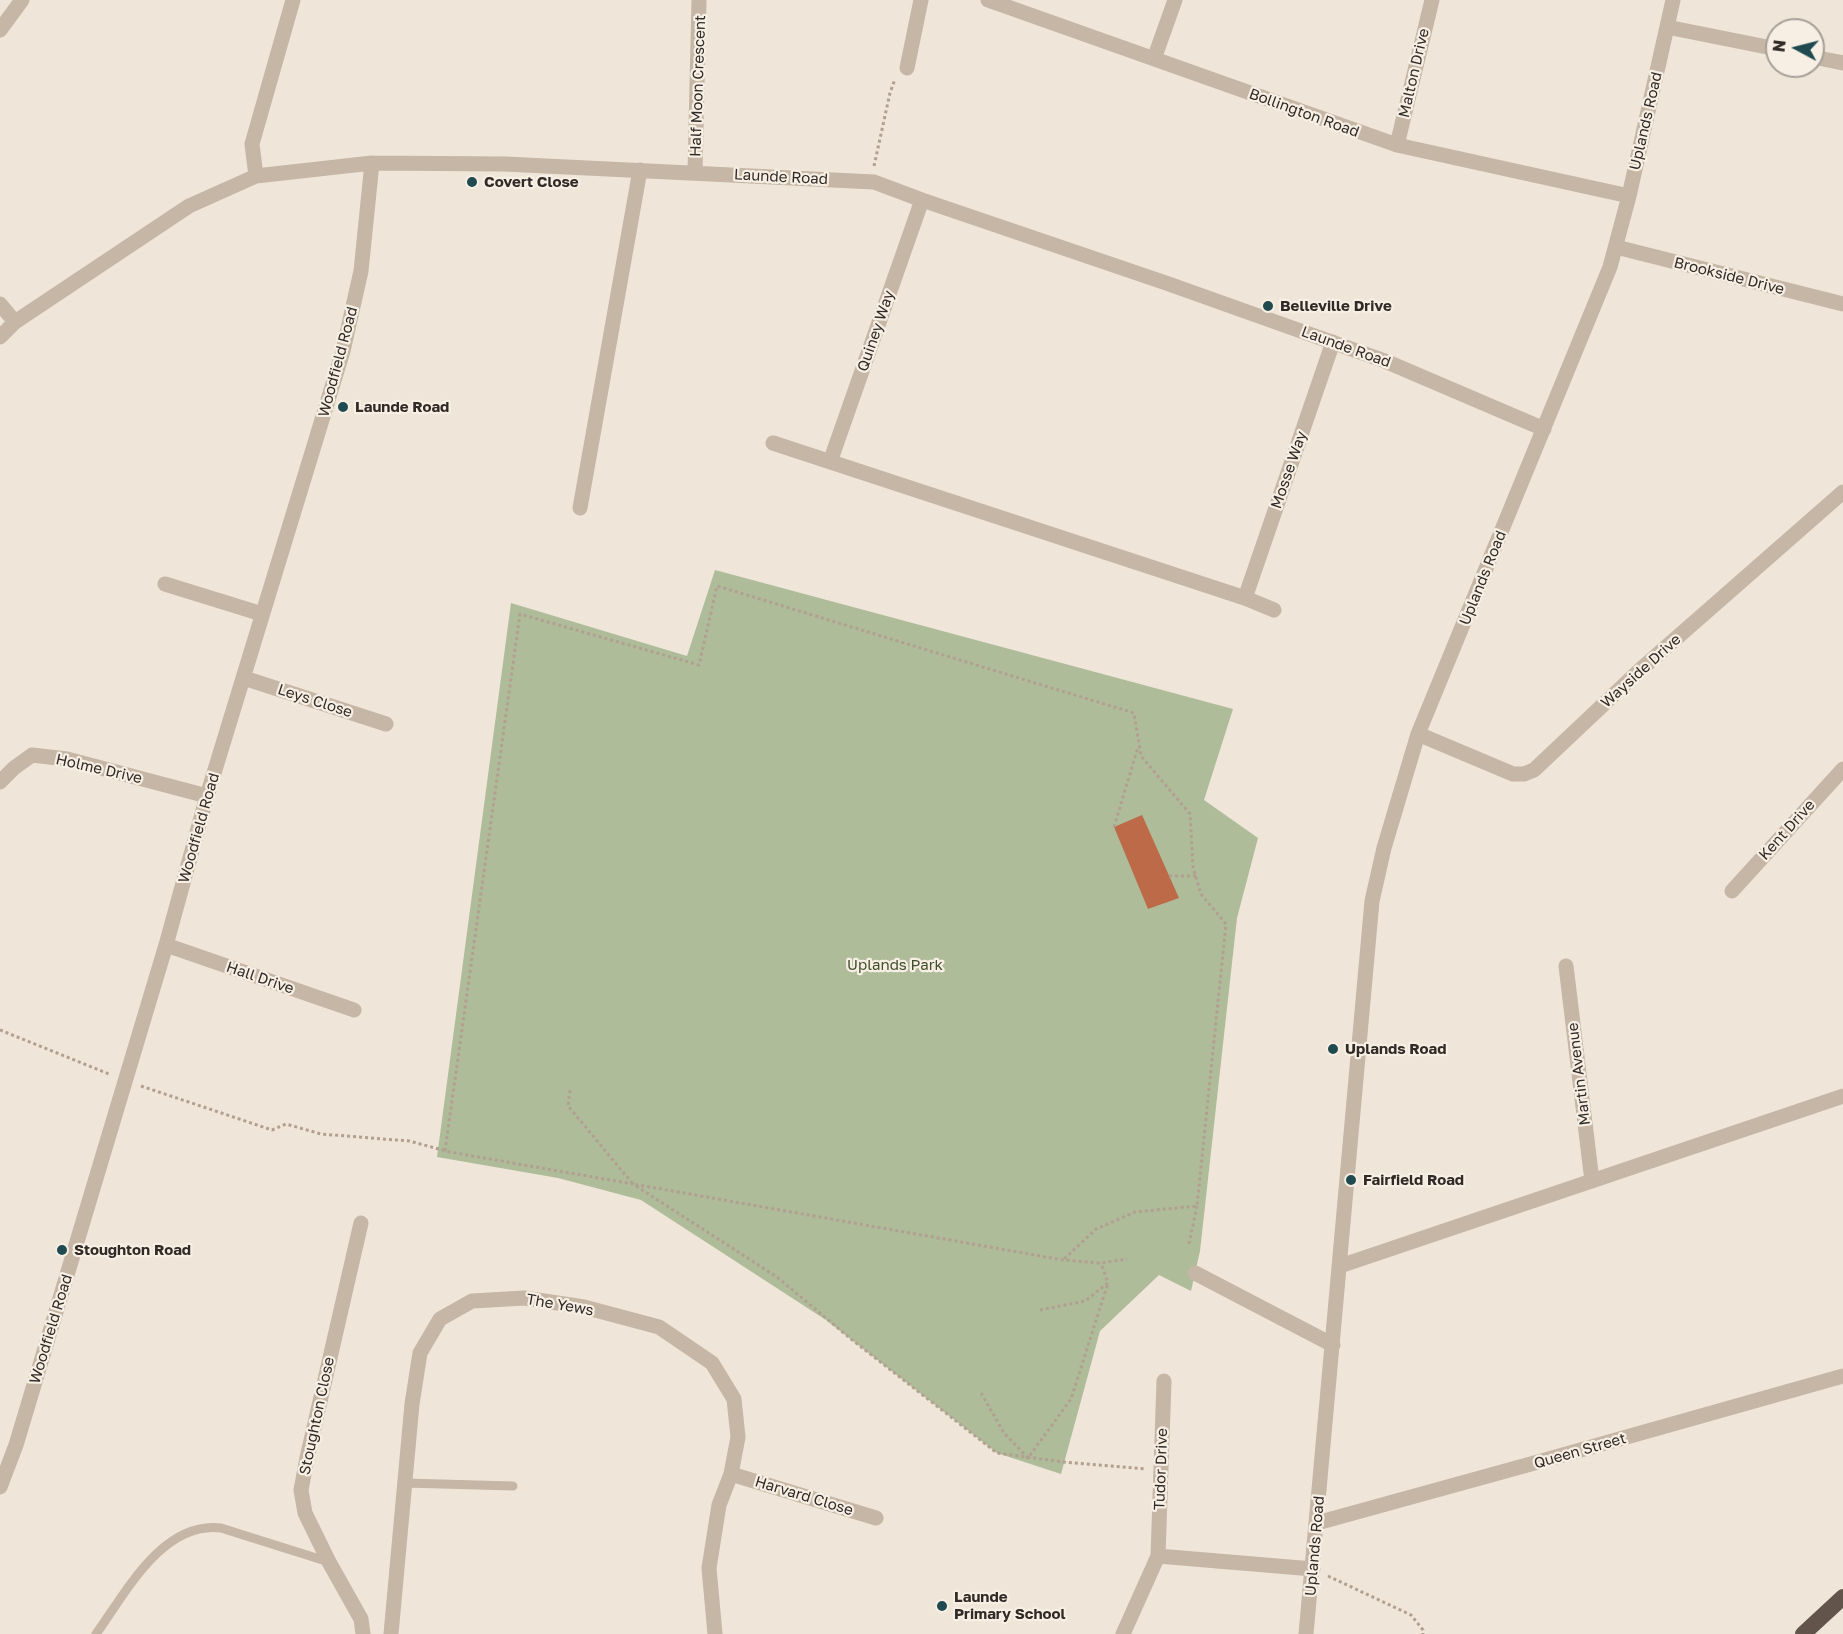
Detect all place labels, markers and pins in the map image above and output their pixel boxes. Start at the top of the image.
place label: Covert Close [484,173,579,191]
marker: Covert Close [465,175,479,189]
place label: Belleville Drive [1280,297,1392,315]
marker: Belleville Drive [1261,299,1275,313]
place label: Launde Road [355,398,449,416]
marker: Launde Road [336,400,350,414]
place label: Uplands Road [1345,1040,1446,1058]
marker: Uplands Road [1326,1042,1340,1056]
place label: Fairfield Road [1363,1171,1464,1189]
marker: Fairfield Road [1344,1173,1358,1187]
place label: Stoughton Road [74,1241,191,1259]
marker: Stoughton Road [55,1243,69,1257]
place label: Launde Primary School [954,1588,1066,1623]
marker: Launde Primary School [935,1599,949,1613]

